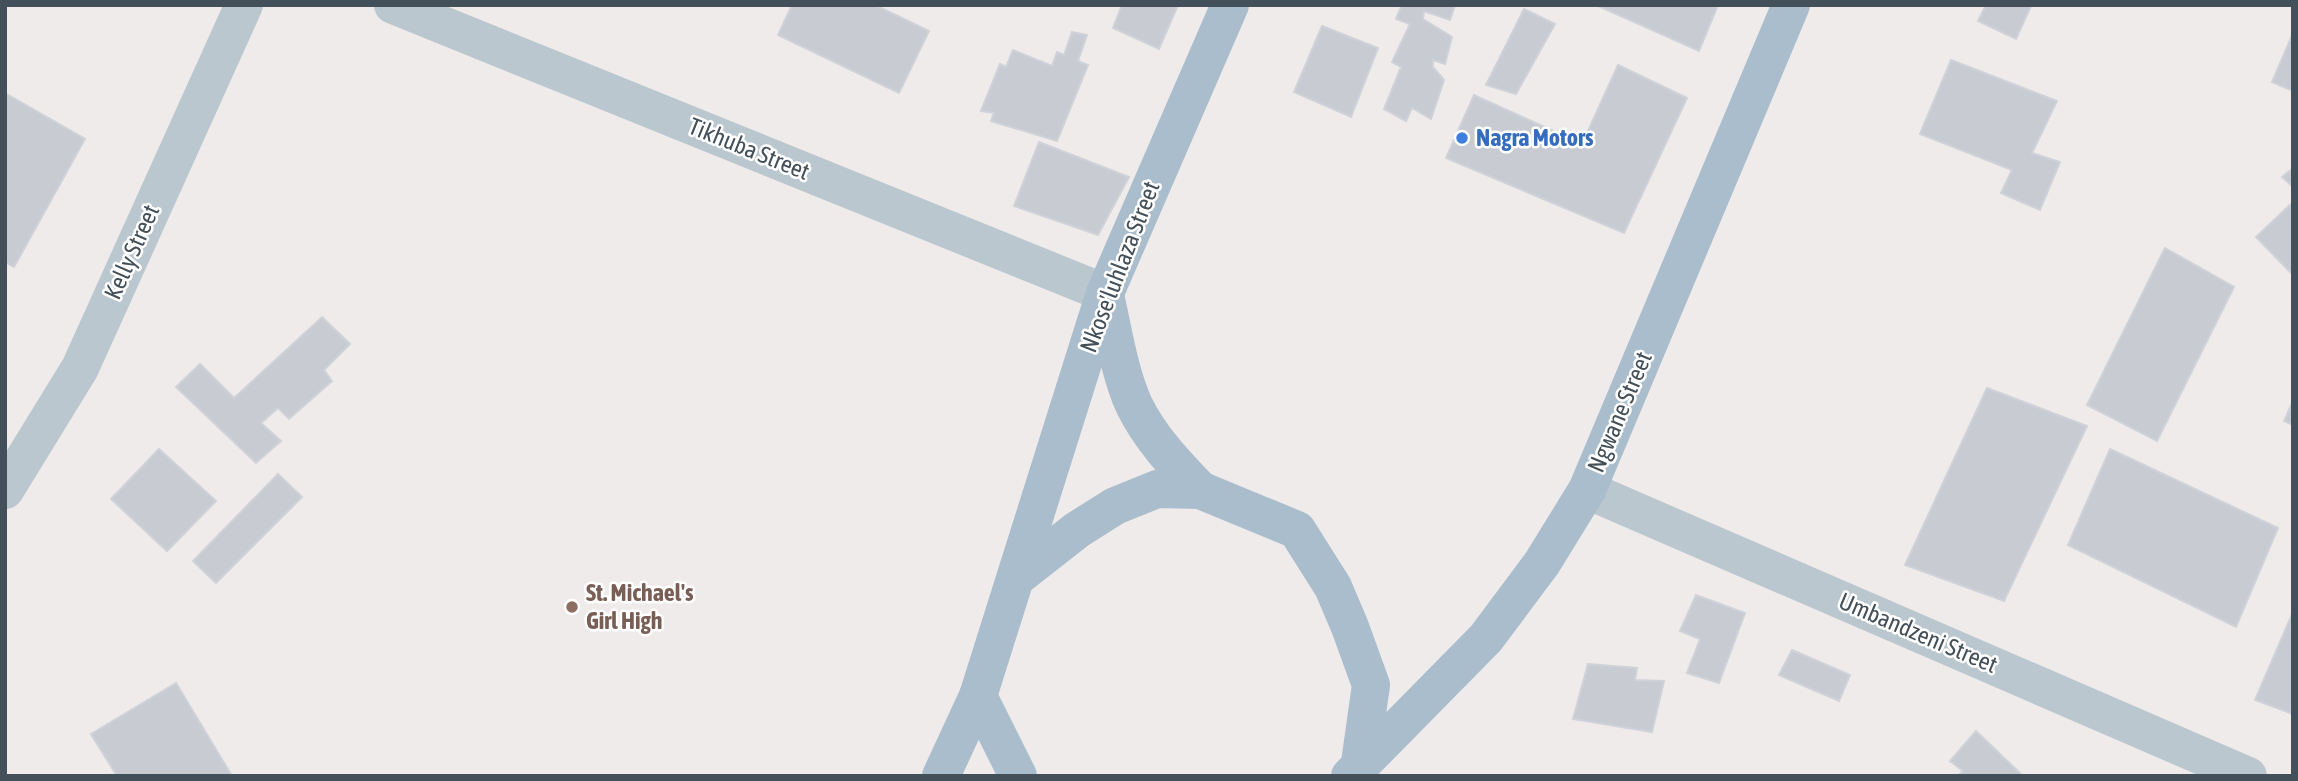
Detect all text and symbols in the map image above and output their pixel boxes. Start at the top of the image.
street label: Tikhuba Street [685,112,814,185]
place label: Nagra Motors [1476,124,1594,151]
marker: Nagra Motors [1454,130,1470,146]
street label: Nkose'luhlaza Street [1075,177,1165,356]
street label: Kelly Street [99,200,164,303]
street label: Ngwane Street [1582,347,1657,476]
place label: St. Michael's Girl High [586,579,694,634]
street label: Umbandzeni Street [1835,587,2002,678]
marker: St. Michael's Girl High [564,599,580,615]

